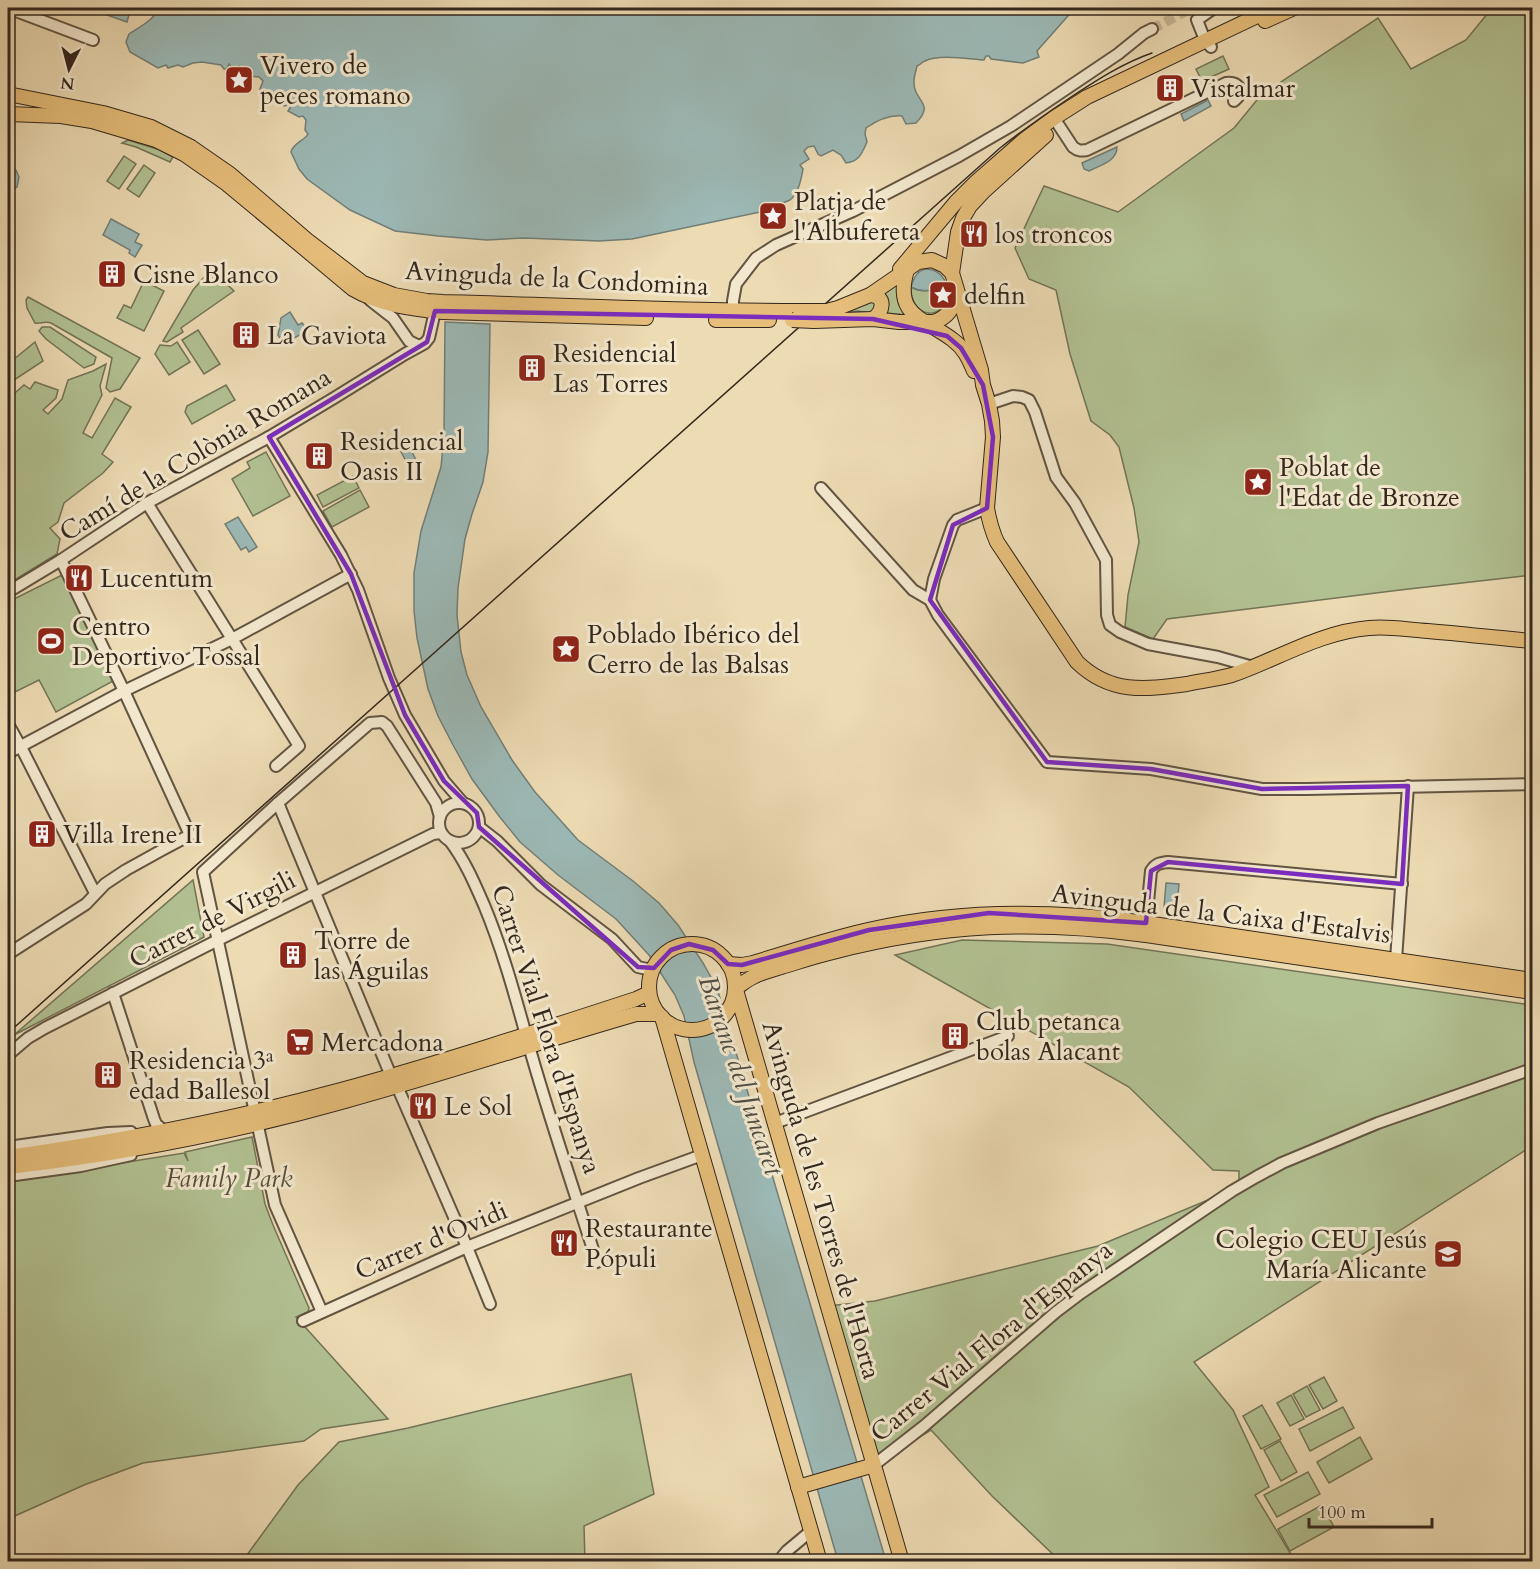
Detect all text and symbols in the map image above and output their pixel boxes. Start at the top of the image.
north arrow [39,39,99,99]
place label: Vivero de peces romano [260,48,411,113]
place icon: Vivero de peces romano [223,64,255,96]
text: N [59,71,76,95]
place label: Vistalmar [1191,71,1295,106]
building icon: Vistalmar [1154,72,1186,104]
place label: Platja de l'Albufereta [794,184,920,249]
place icon: Platja de l'Albufereta [757,200,789,232]
place label: los troncos [995,217,1112,252]
restaurant icon: los troncos [958,218,990,250]
street label: Avinguda de la Condomina [404,253,710,304]
place label: Cisne Blanco [133,257,279,292]
building icon: Cisne Blanco [96,258,128,290]
place label: delfin [964,278,1026,313]
place icon: delfin [927,279,959,311]
place label: La Gaviota [267,318,387,353]
building icon: La Gaviota [230,319,262,351]
place label: Residencial Las Torres [553,336,677,401]
building icon: Residencial Las Torres [516,352,548,384]
street label: Camí de la Colònia Romana [53,359,338,550]
place label: Residencial Oasis II [340,424,464,489]
building icon: Residencial Oasis II [303,440,335,472]
place label: Poblat de l'Edat de Bronze [1279,450,1460,515]
place icon: Poblat de l'Edat de Bronze [1242,466,1274,498]
place label: Lucentum [100,561,213,596]
restaurant icon: Lucentum [63,562,95,594]
place label: Centro Deportivo Tossal [72,609,261,674]
place label: Poblado Ibérico del Cerro de las Balsas [587,617,800,682]
sports icon: Centro Deportivo Tossal [35,625,67,657]
place icon: Poblado Ibérico del Cerro de las Balsas [550,633,582,665]
place label: Villa Irene II [63,817,202,852]
building icon: Villa Irene II [26,818,58,850]
street label: Carrer de Virgili [123,862,302,977]
street label: Avinguda de la Caixa d'Estalvis [1049,875,1392,952]
street label: Carrer Vial Flora d'Espanya [483,880,610,1178]
place label: Torre de las Águilas [314,923,429,988]
building icon: Torre de las Águilas [277,939,309,971]
water label: Barranc del Juncaret [689,970,793,1181]
place label: Club petanca bolas Alacant [976,1004,1121,1069]
street label: Avinguda de les Torres de l'Horta [754,1017,889,1383]
building icon: Club petanca bolas Alacant [939,1020,971,1052]
place label: Mercadona [321,1025,444,1060]
supermarket icon: Mercadona [284,1026,316,1058]
place label: Residencia 3ª edad Ballesol [129,1043,274,1108]
building icon: Residencia 3ª edad Ballesol [92,1059,124,1091]
place label: Le Sol [444,1089,513,1124]
restaurant icon: Le Sol [407,1090,439,1122]
park label: Family Park [165,1161,293,1196]
street label: Carrer d'Ovidi [350,1193,513,1288]
place label: Restaurante Pópuli [585,1211,713,1276]
place label: Colegio CEU Jesús María Alicante [1215,1222,1427,1287]
restaurant icon: Restaurante Pópuli [548,1227,580,1259]
street label: Carrer Vial Flora d'Espanya [863,1233,1120,1450]
school or university icon: Colegio CEU Jesús María Alicante [1432,1238,1464,1270]
scale bar [1309,1491,1432,1529]
text: 100 m [1318,1500,1366,1525]

